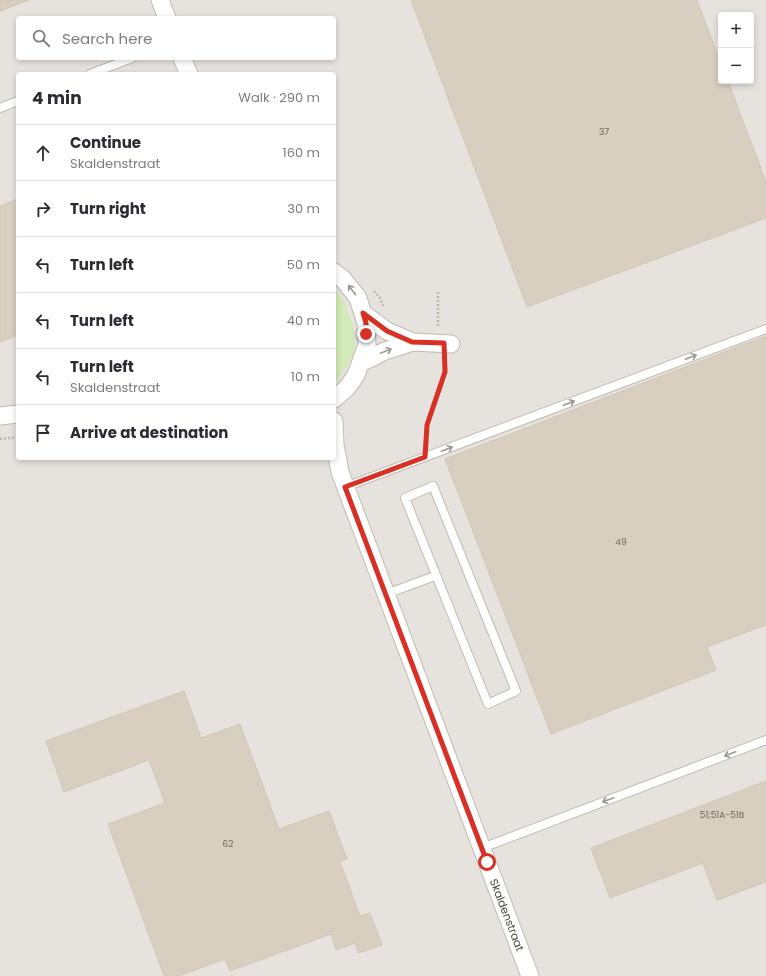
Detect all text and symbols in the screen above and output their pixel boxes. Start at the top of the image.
map controls [718,12,754,84]
button: + [718,12,754,48]
search box [16,16,336,60]
icon: search [30,27,52,49]
text: Search here [62,28,152,49]
button: − [718,48,754,84]
text: 4 min [32,86,82,110]
text: Walk · 290 m [238,88,320,107]
house number: 37 [599,126,609,138]
text: Continue [70,132,141,153]
icon: ahead [32,142,54,164]
text: 160 m [283,143,320,162]
text: Skaldenstraat [70,154,160,173]
icon: right [32,198,54,220]
text: Turn right [70,198,146,219]
text: 30 m [287,199,320,218]
icon: left [32,254,54,276]
text: Turn left [70,254,134,275]
text: 50 m [287,255,320,274]
one-way arrow [347,285,356,296]
icon: left [32,310,54,332]
text: Turn left [70,310,134,331]
text: 40 m [287,311,320,330]
route end [357,325,375,343]
one-way arrow [380,347,392,355]
one-way arrow [684,352,696,360]
text: Turn left [70,356,134,377]
icon: left [32,366,54,388]
text: 10 m [291,367,320,386]
text: Skaldenstraat [70,378,160,397]
one-way arrow [563,398,575,406]
icon: arrive [32,422,54,444]
text: Arrive at destination [70,422,228,443]
one-way arrow [441,444,453,452]
house number: 49 [615,536,627,548]
one-way arrow [724,750,736,758]
one-way arrow [602,796,614,804]
house number: 51;51A-51B [700,809,745,821]
house number: 62 [223,838,233,850]
route start [478,853,496,871]
street label: Skaldenstraat [486,877,528,953]

